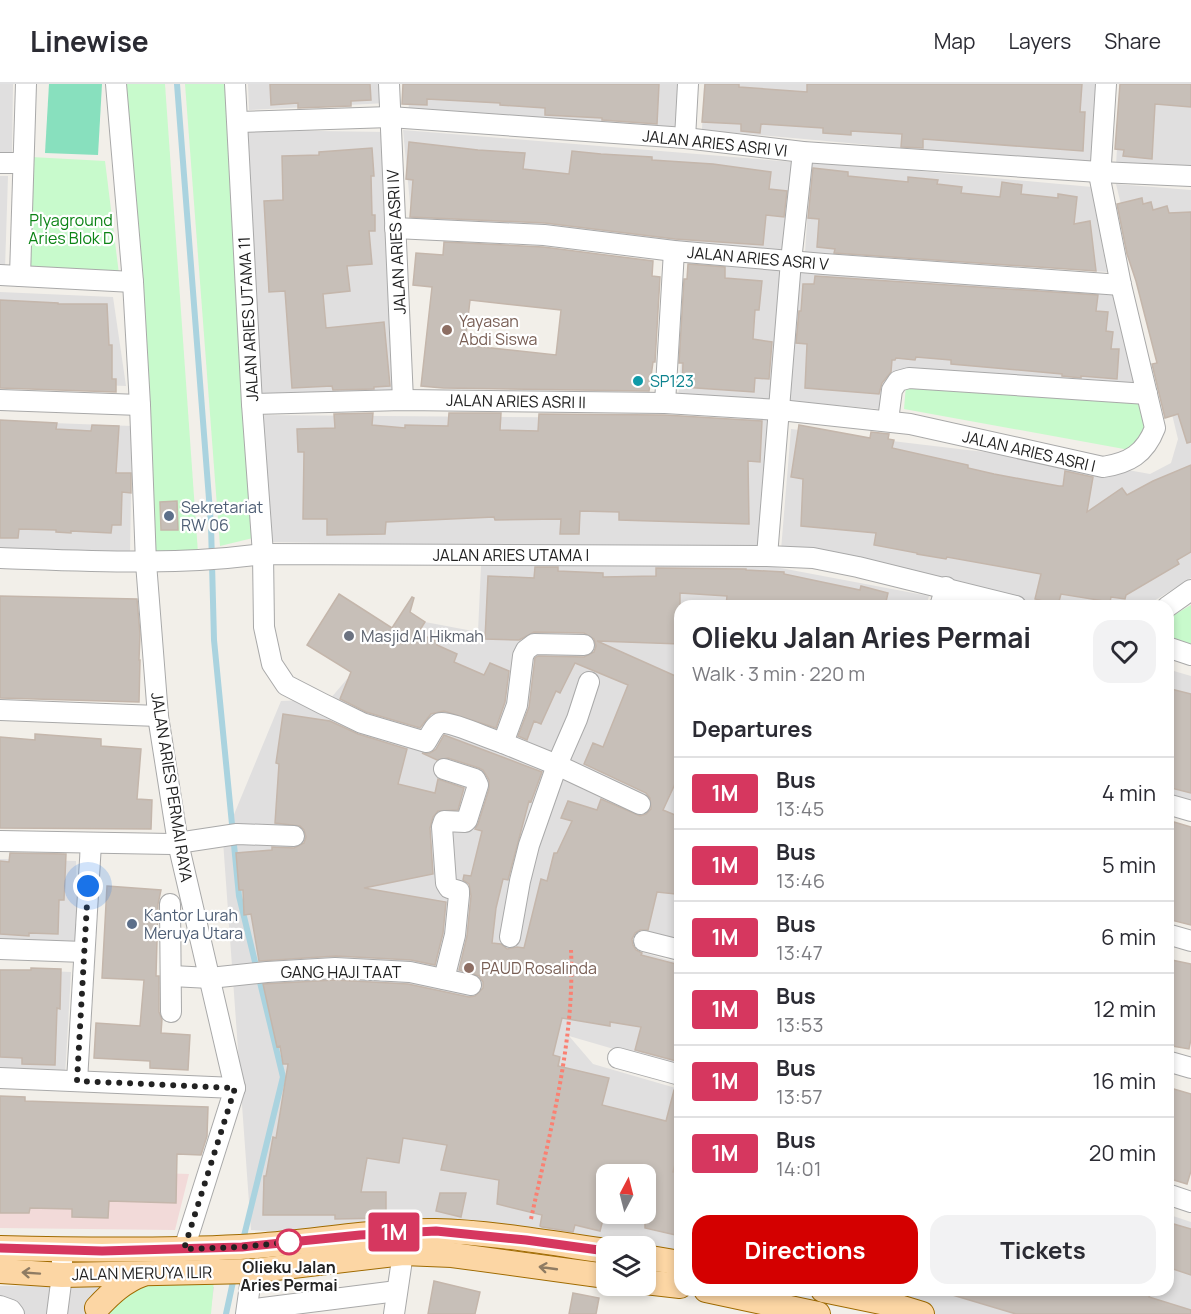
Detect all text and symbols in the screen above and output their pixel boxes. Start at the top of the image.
text: Linewise [30,22,149,60]
text: Map [934,27,975,55]
text: Layers [1008,27,1071,55]
text: Share [1104,27,1161,55]
street label: JALAN ARIES ASRI VI [641,124,789,162]
street label: JALAN ARIES ASRI IV [381,168,411,315]
park label: Plyaground Aries Blok D [28,209,114,249]
street label: JALAN ARIES UTAMA 11 [233,236,263,402]
street label: JALAN ARIES ASRI V [686,241,830,275]
place label: Yayasan Abdi Siswa [459,310,537,350]
marker: Yayasan Abdi Siswa [440,323,454,337]
place label: SP123 [650,370,694,392]
marker: SP123 [631,374,645,388]
street label: JALAN ARIES ASRI II [446,389,586,413]
street label: JALAN ARIES ASRI I [960,425,1098,477]
place label: Sekretariat RW 06 [181,496,263,536]
marker: Sekretariat RW 06 [162,509,176,523]
street label: JALAN ARIES UTAMA I [433,544,589,566]
text: Olieku Jalan Aries Permai [692,618,1031,656]
button: heart [1093,620,1156,683]
place label: Masjid Al Hikmah [361,625,484,647]
marker: Masjid Al Hikmah [342,629,356,643]
text: Walk · 3 min · 220 m [692,660,865,687]
street label: JALAN ARIES PERMAI RAYA [146,690,198,884]
text: Departures [692,714,812,744]
text: Bus [776,765,816,795]
text: 4 min [1102,778,1156,808]
text: 1M [711,779,739,807]
text: 13:45 [776,795,824,822]
text: Bus [776,837,816,867]
text: 5 min [1102,850,1156,880]
text: 1M [711,851,739,879]
text: 13:46 [776,867,825,894]
your location [73,871,103,901]
place label: Kantor Lurah Meruya Utara [144,904,243,944]
text: Bus [776,909,816,939]
marker: Kantor Lurah Meruya Utara [125,917,139,931]
text: 6 min [1101,922,1156,952]
text: 1M [711,923,739,951]
text: 13:47 [776,939,823,966]
place label: PAUD Rosalinda [481,957,597,979]
street label: GANG HAJI TAAT [281,961,402,983]
marker: PAUD Rosalinda [462,961,476,975]
text: Bus [776,981,816,1011]
text: 12 min [1094,994,1156,1024]
text: 1M [711,995,739,1023]
text: 13:53 [776,1011,823,1038]
text: Bus [776,1053,816,1083]
text: 16 min [1093,1066,1156,1096]
text: 1M [711,1067,739,1095]
text: 13:57 [776,1083,822,1110]
text: Bus [776,1125,816,1155]
text: 20 min [1089,1138,1156,1168]
text: 1M [711,1139,739,1167]
text: 14:01 [776,1155,822,1182]
north arrow [596,1164,656,1224]
map controls [596,1164,656,1296]
line badge: 1M [367,1212,421,1252]
button: Directions [692,1215,918,1284]
button: Tickets [930,1215,1156,1284]
text: 1M [380,1218,408,1246]
marker: Olieku Jalan Aries Permai [276,1229,302,1255]
button: layers [596,1236,656,1296]
place label: Olieku Jalan Aries Permai [240,1256,338,1296]
street label: JALAN MERUYA ILIR [72,1261,212,1285]
one-way arrow [539,1263,558,1274]
one-way arrow [21,1268,41,1279]

